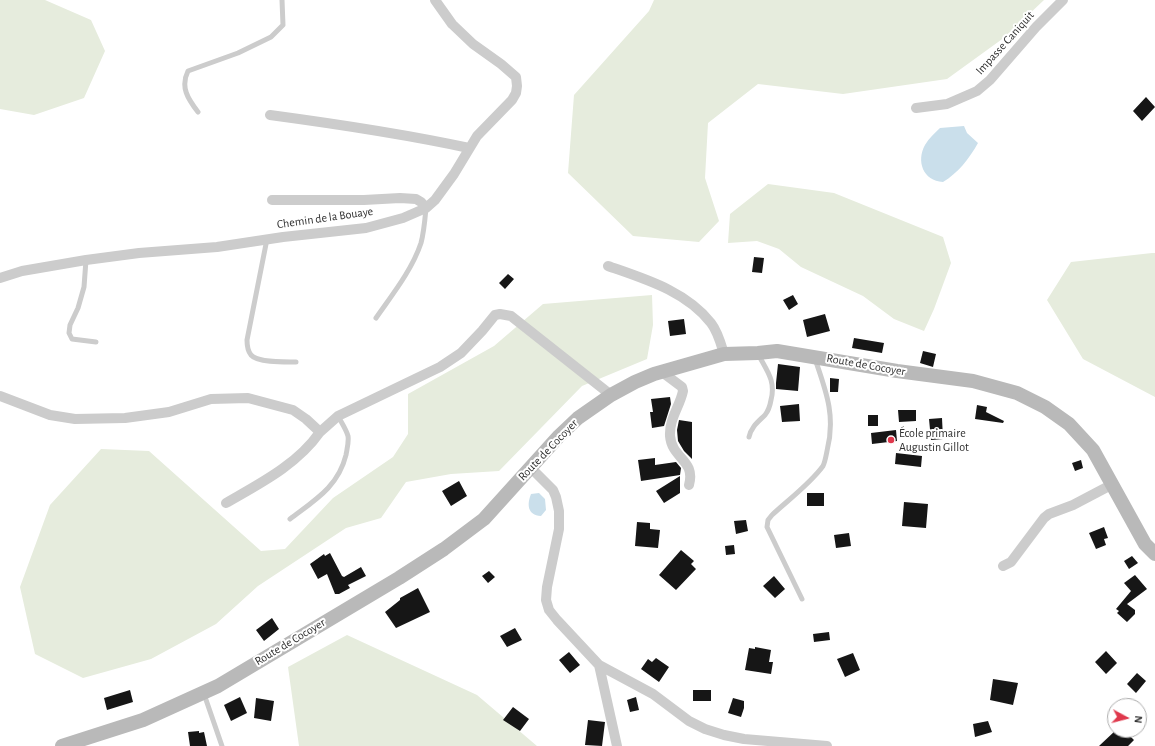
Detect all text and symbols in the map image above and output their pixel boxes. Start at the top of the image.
street label: Impasse Caniquit [973,8,1037,78]
street label: Chemin de la Bouaye [276,204,374,232]
street label: Route de Cocoyer [825,351,907,379]
street label: Route de Cocoyer [515,416,581,484]
place label: École primaire Augustin Gillot [899,426,969,454]
marker: École primaire Augustin Gillot [886,435,896,445]
street label: Route de Cocoyer [252,615,328,669]
north arrow [1107,698,1147,738]
text: N [1132,715,1144,724]

